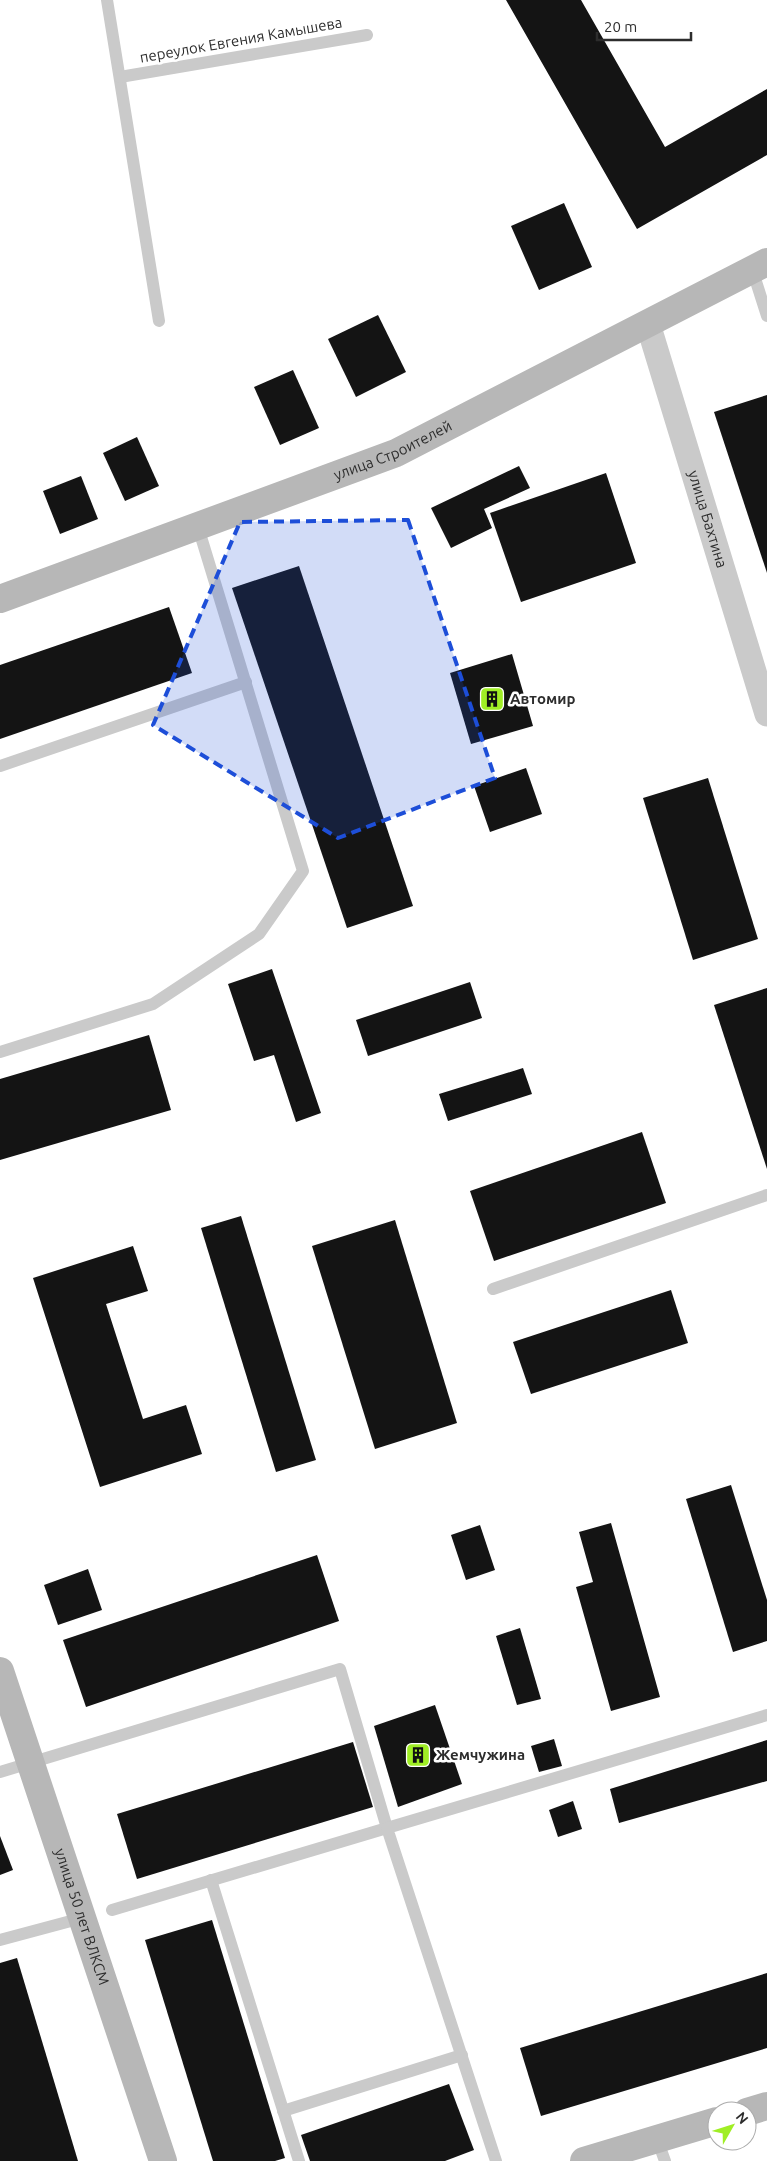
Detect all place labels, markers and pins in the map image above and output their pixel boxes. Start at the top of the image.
building icon: Автомир [479,686,505,712]
place label: Автомир [510,690,575,707]
building icon: Жемчужина [405,1742,431,1768]
place label: Жемчужина [436,1746,525,1763]

